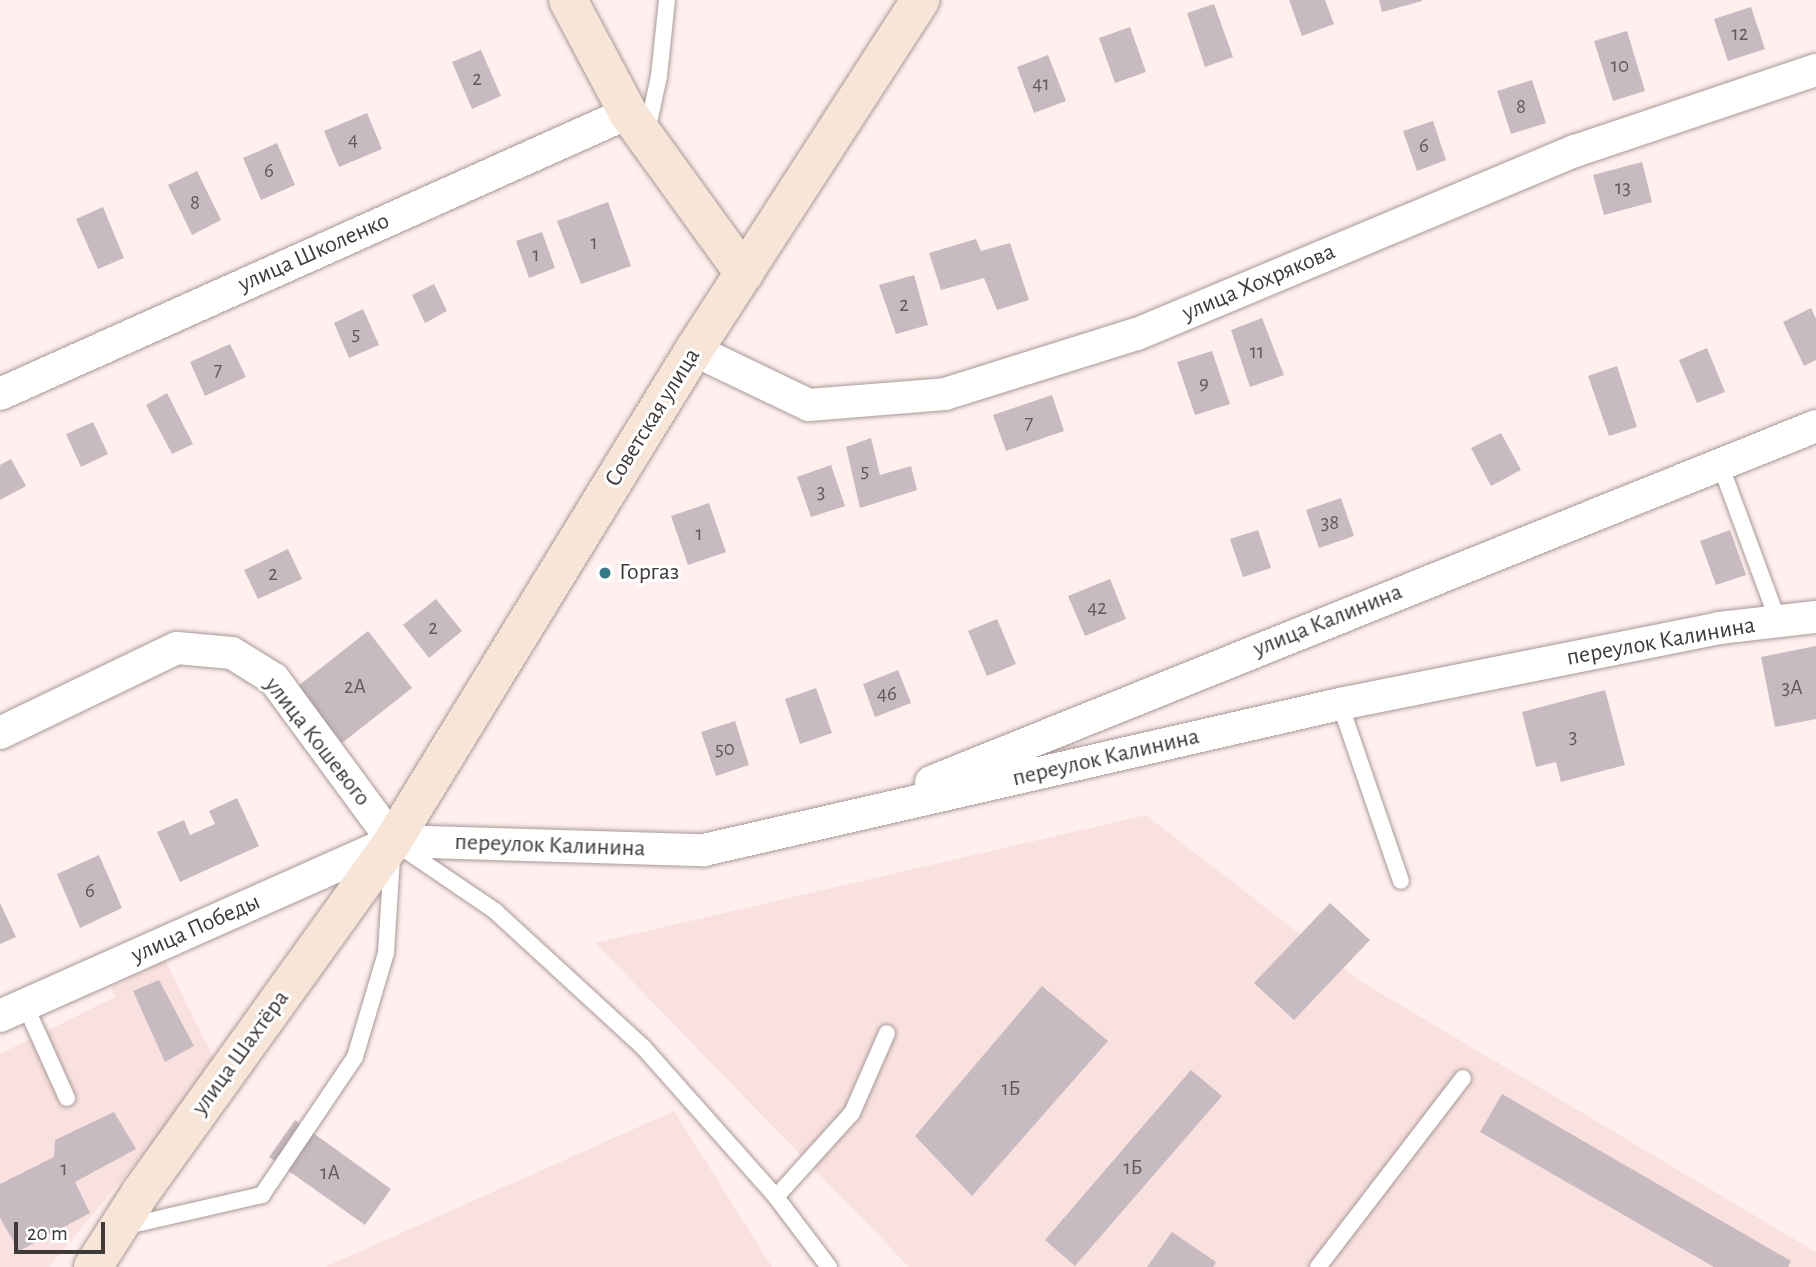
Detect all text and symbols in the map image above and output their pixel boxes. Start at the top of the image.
house number: 12 [1732,21,1748,47]
house number: 10 [1611,53,1629,79]
house number: 2 [472,66,482,92]
house number: 41 [1032,71,1050,97]
house number: 8 [1516,94,1526,120]
house number: 4 [348,127,358,153]
house number: 6 [1419,133,1429,159]
house number: 6 [264,158,274,184]
house number: 13 [1615,175,1631,201]
house number: 8 [190,190,200,216]
street label: улица Школенко [234,207,394,299]
house number: 1 [590,230,598,256]
street label: улица Хохрякова [1178,238,1340,328]
house number: 1 [532,242,540,268]
house number: 2 [899,292,909,318]
house number: 5 [352,321,360,347]
house number: 11 [1250,339,1264,365]
street label: Советская улица [599,343,707,493]
house number: 7 [214,357,222,383]
house number: 9 [1199,370,1209,396]
house number: 7 [1025,410,1033,436]
house number: 5 [861,458,869,484]
house number: 3 [817,479,825,505]
house number: 38 [1321,510,1339,536]
house number: 1 [695,521,703,547]
place label: Горгаз [619,559,679,587]
house number: 2 [268,561,278,587]
marker: Горгаз [597,565,613,581]
street label: улица Калинина [1249,578,1407,664]
house number: 42 [1087,595,1107,621]
street label: переулок Калинина [1564,611,1758,673]
house number: 2 [428,615,438,641]
street label: улица Кошевого [258,672,376,812]
house number: 2А [344,674,366,700]
house number: 3А [1782,675,1802,701]
house number: 46 [877,681,897,707]
street label: переулок Калинина [1010,722,1202,794]
house number: 3 [1569,724,1577,750]
house number: 50 [715,736,735,762]
street label: переулок Калинина [454,828,646,864]
house number: 6 [85,878,95,904]
street label: улица Победы [127,888,265,970]
street label: улица Шахтёра [186,985,296,1121]
house number: 1Б [1001,1076,1021,1102]
house number: 1Б [1123,1155,1143,1181]
house number: 1 [60,1156,68,1182]
house number: 1А [320,1160,340,1186]
scale bar [18,1208,108,1252]
text: 20 m [27,1223,68,1244]

